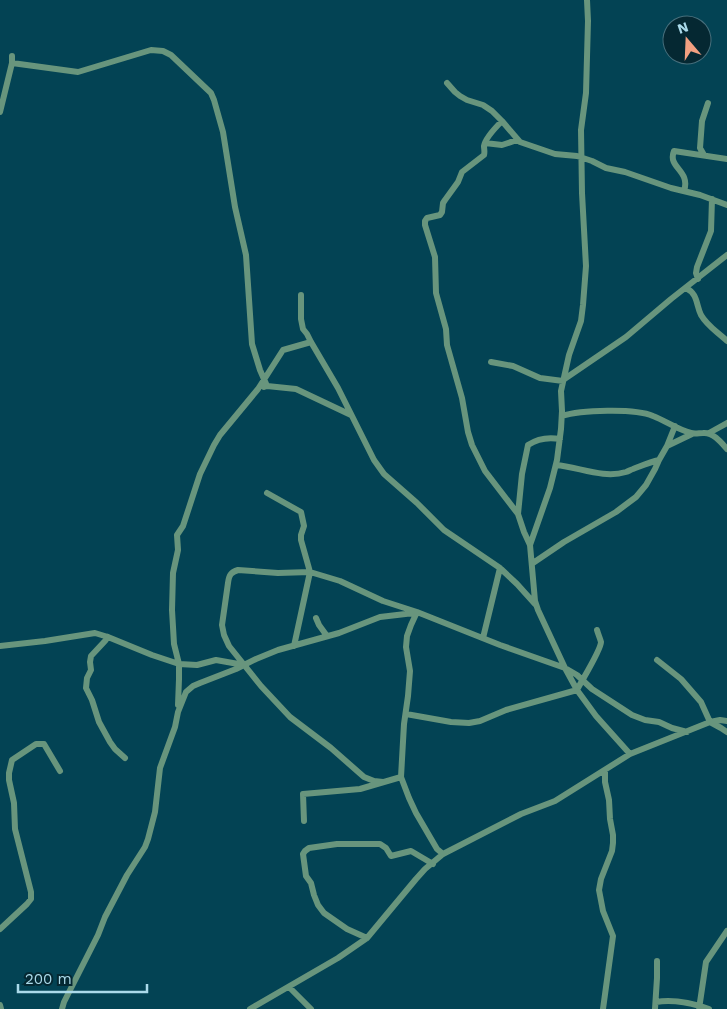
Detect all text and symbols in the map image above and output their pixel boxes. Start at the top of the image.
north arrow [662,15,712,65]
text: N [675,18,690,37]
scale bar [18,962,146,994]
text: 200 m [25,970,72,988]

